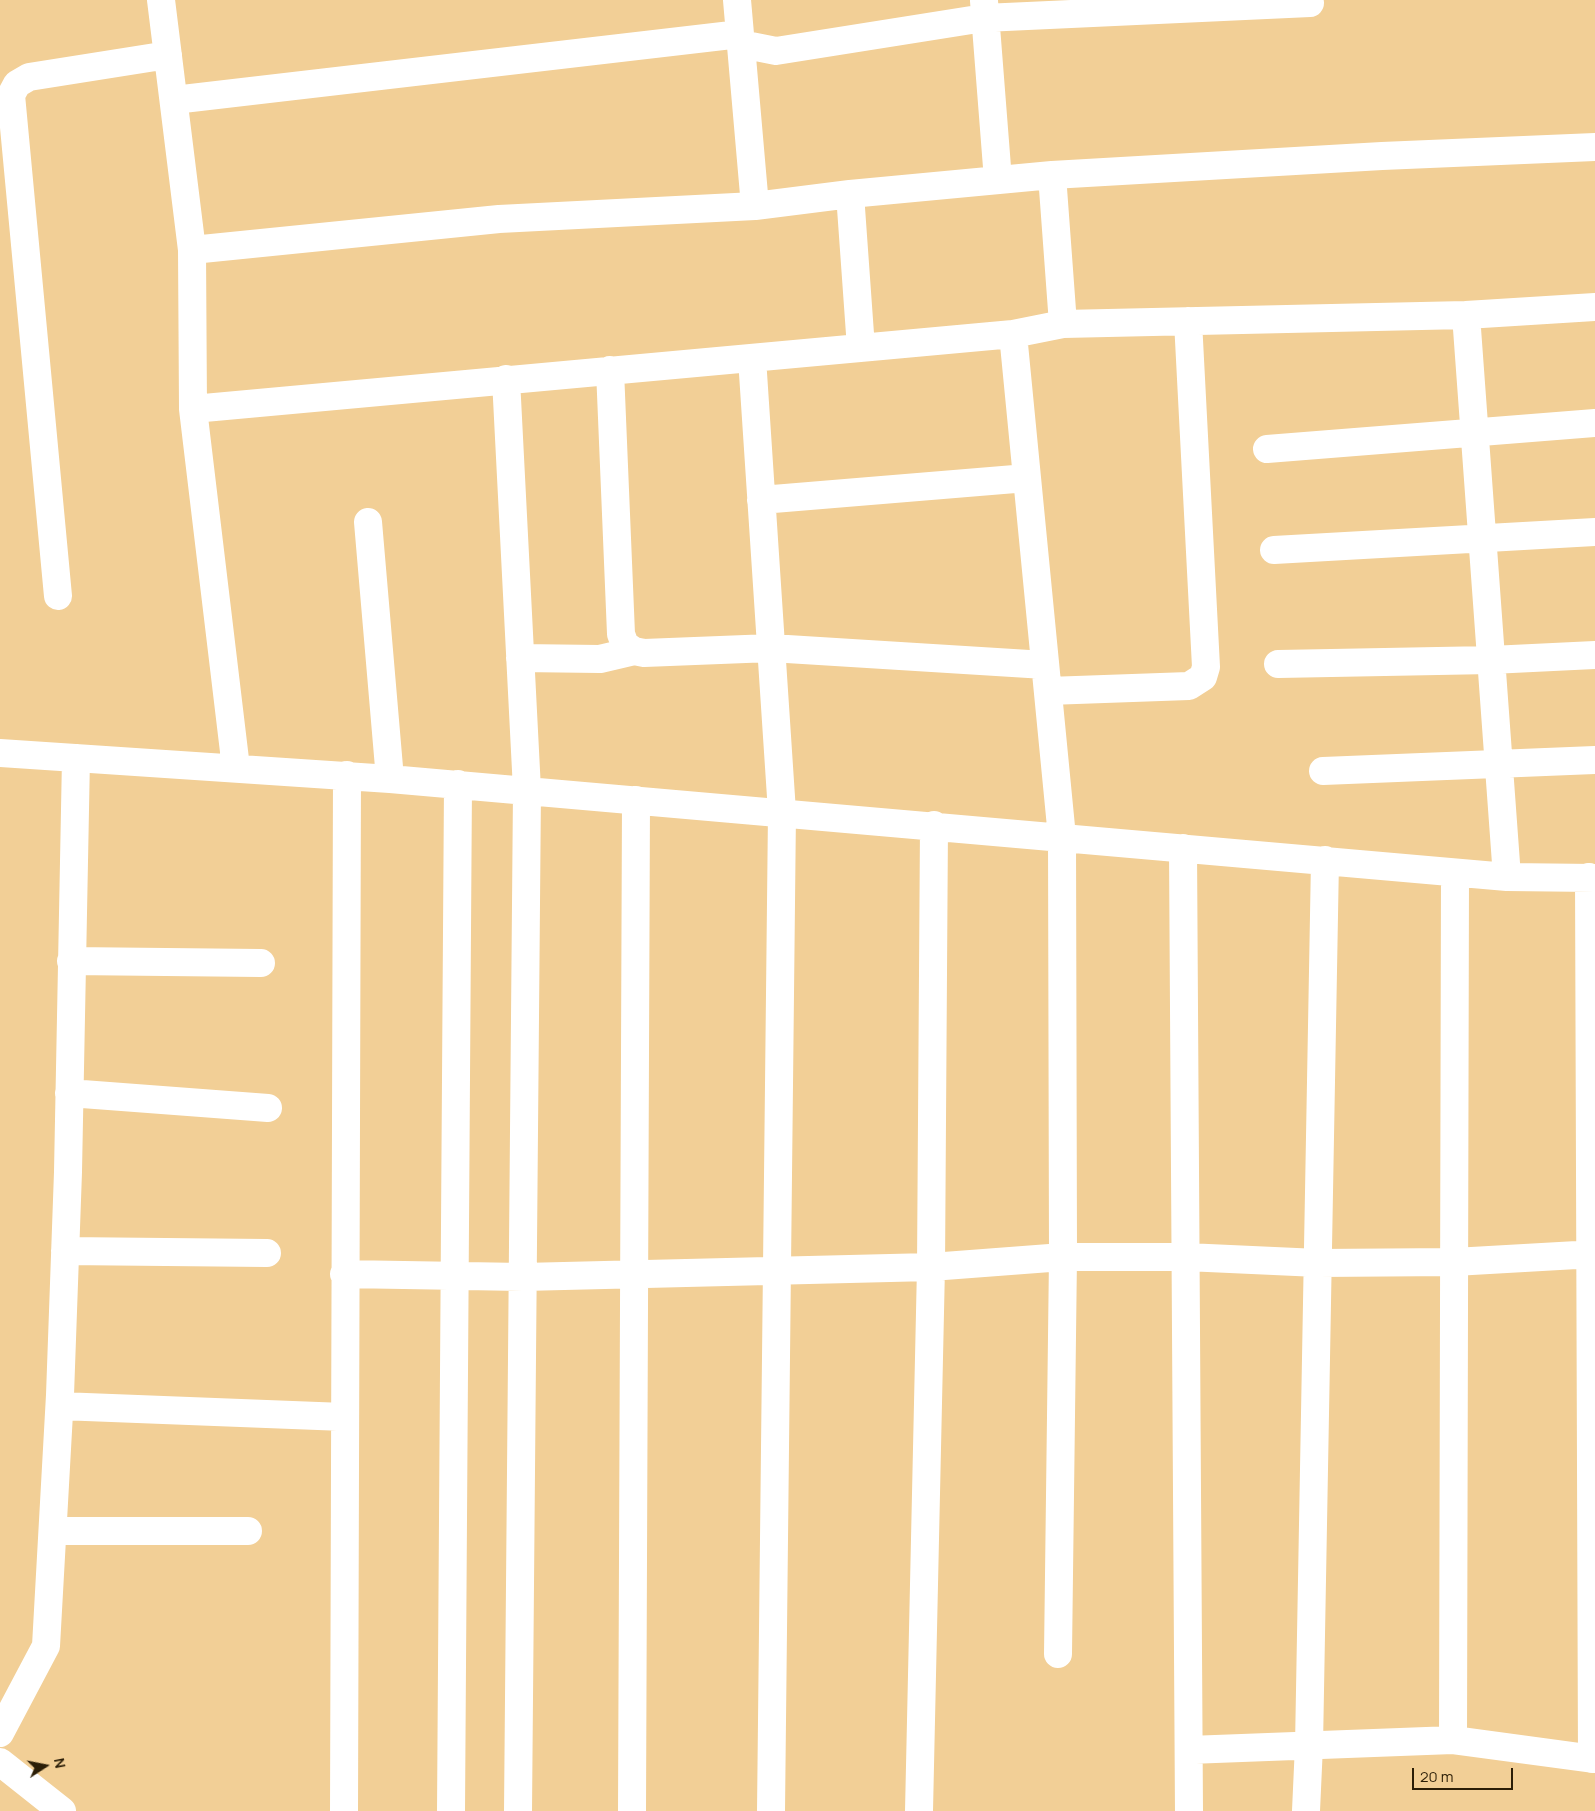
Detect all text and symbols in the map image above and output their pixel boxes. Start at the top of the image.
north arrow [20,1741,70,1791]
text: N [50,1756,71,1770]
scale bar [1415,1758,1516,1790]
text: 20 m [1420,1766,1453,1787]

